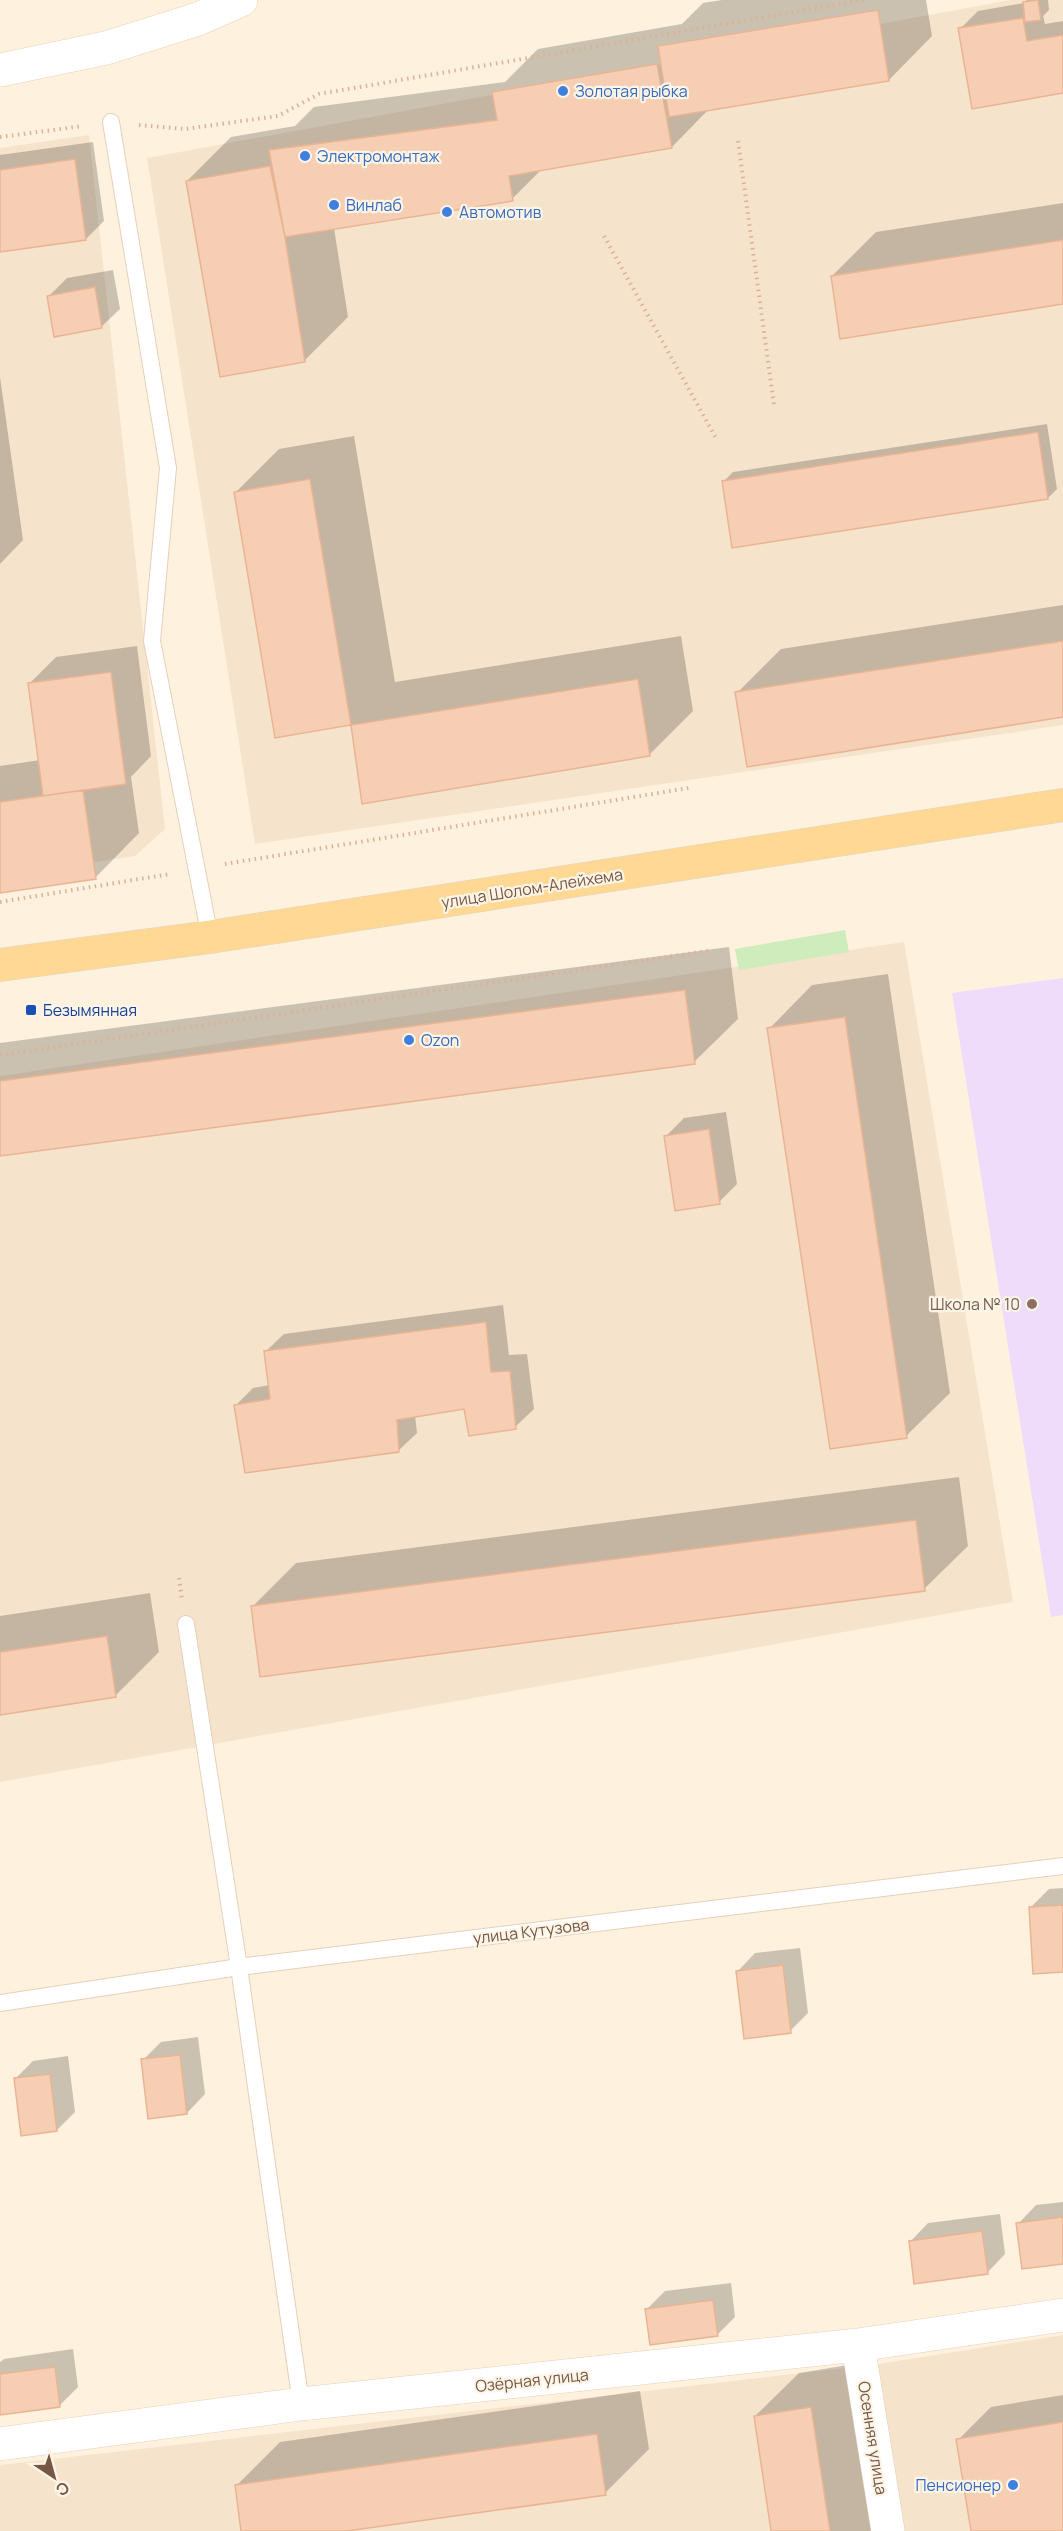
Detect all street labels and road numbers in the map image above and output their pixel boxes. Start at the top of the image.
street label: улица Шолом-Алейхема [440,863,624,913]
street label: улица Кутузова [472,1913,590,1949]
street label: Озёрная улица [474,2363,590,2397]
street label: Осенняя улица [853,2380,893,2496]

